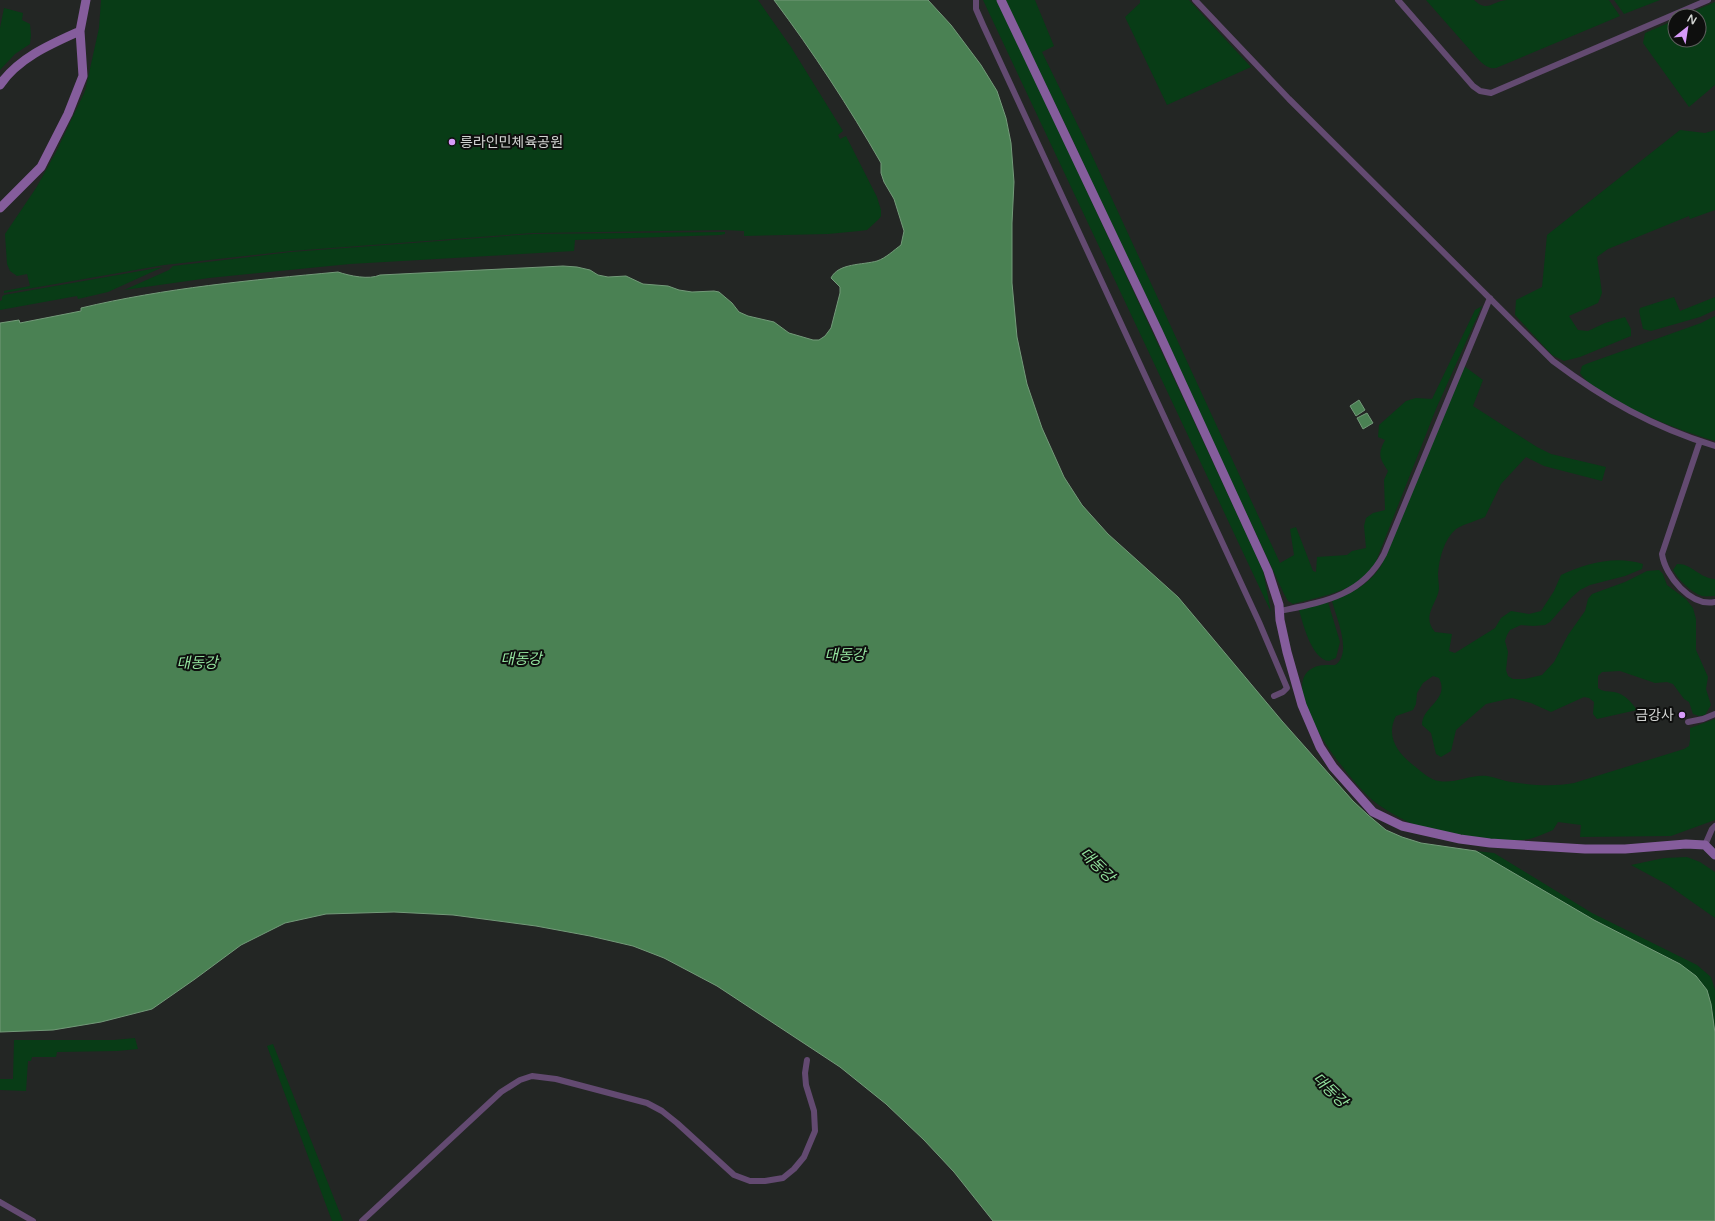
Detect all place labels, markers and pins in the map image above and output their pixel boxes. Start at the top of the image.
place label: 릉라인민체육공원 [460,134,563,151]
marker: 릉라인민체육공원 [447,137,457,147]
place label: 금강사 [1635,707,1674,724]
marker: 금강사 [1677,710,1687,720]

